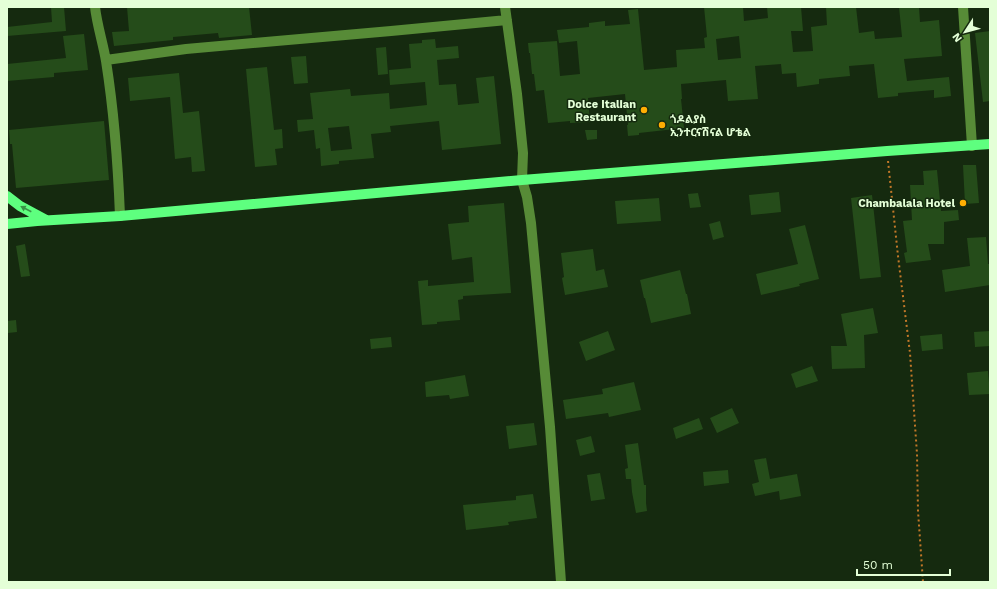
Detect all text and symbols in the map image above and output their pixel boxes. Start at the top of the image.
north arrow [945,12,985,52]
text: N [950,30,965,45]
place label: Dolce Italian Restaurant [567,98,636,124]
marker: Dolce Italian Restaurant [639,105,649,115]
place label: ጎዶልያስ ኢንተርናሽናል ሆቴል [670,113,751,139]
marker: ጎዶልያስ ኢንተርናሽናል ሆቴል [657,120,667,130]
place label: Chambalala Hotel [858,197,955,210]
marker: Chambalala Hotel [958,198,968,208]
one-way arrow [20,206,32,212]
scale bar [857,551,950,577]
text: 50 m [863,558,893,572]

